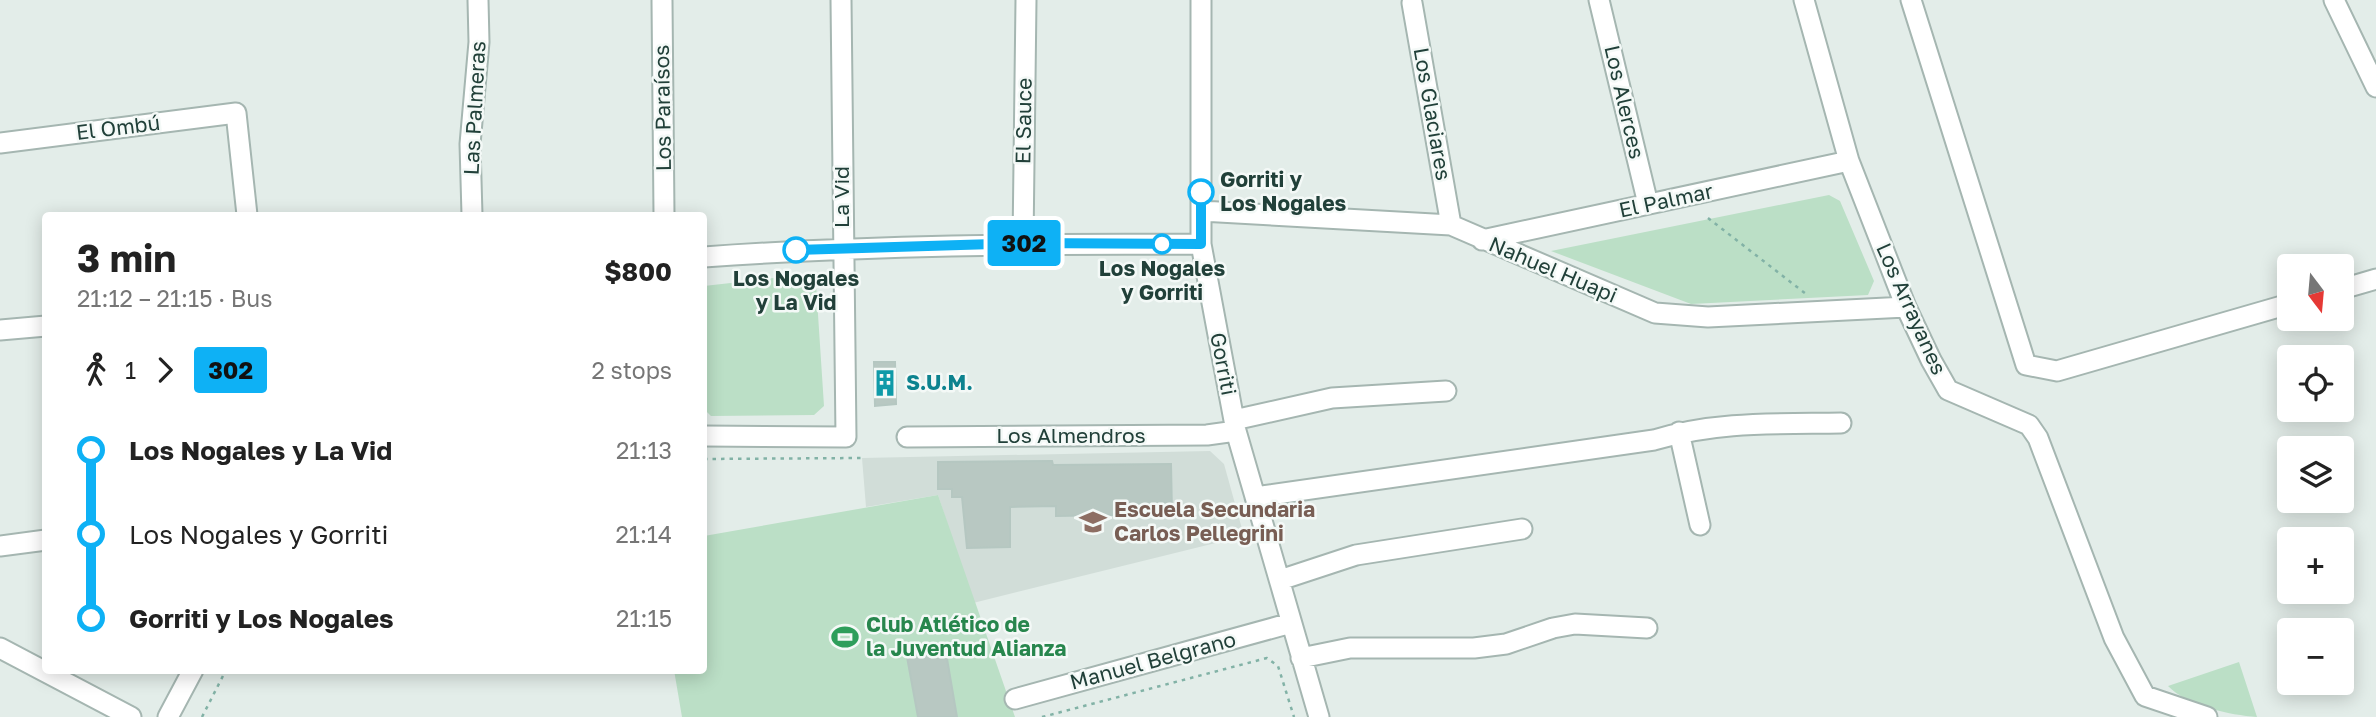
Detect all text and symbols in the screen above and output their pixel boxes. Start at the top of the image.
street label: Las Palmeras [458,40,490,176]
street label: Los Alerces [1599,42,1651,161]
street label: Los Paraísos [648,45,676,171]
street label: Los Glaciares [1409,45,1457,182]
street label: El Sauce [1009,78,1037,164]
street label: El Ombú [74,109,161,145]
street label: La Vid [828,166,854,228]
place label: Gorriti y Los Nogales [1220,166,1347,216]
street label: El Palmar [1616,177,1715,223]
marker: Gorriti y Los Nogales [1188,179,1214,205]
line badge: 302 [984,220,1064,266]
text: 302 [1002,228,1046,257]
street label: Nahuel Huapi [1485,230,1621,308]
marker: Los Nogales y Gorriti [1152,234,1172,254]
text: 3 min [77,235,176,280]
marker: Los Nogales y La Vid [783,237,809,263]
street label: Los Arrayanes [1871,239,1953,379]
north arrow [2277,254,2354,331]
map controls [2277,254,2354,695]
place label: Los Nogales y Gorriti [1099,255,1225,305]
text: $800 [604,256,672,287]
place label: Los Nogales y La Vid [733,265,859,315]
text: 21:12 – 21:15 · Bus [77,284,272,312]
street label: Gorriti [1205,330,1243,397]
button: locate [2277,345,2354,422]
icon: walk [77,351,115,389]
icon: forward [146,351,184,389]
text: 302 [208,355,253,384]
text: 1 [125,356,136,384]
text: 2 stops [591,356,672,384]
building icon: S.U.M. [870,368,900,398]
place label: S.U.M. [906,369,973,395]
street label: Los Almendros [996,422,1146,448]
text: Los Nogales y La Vid [129,435,392,466]
text: 21:13 [616,436,672,464]
button: layers [2277,436,2354,513]
place label: Escuela Secundaria Carlos Pellegrini [1114,496,1315,546]
school or university icon: Escuela Secundaria Carlos Pellegrini [1078,507,1108,537]
text: Los Nogales y Gorriti [129,519,389,550]
text: 21:14 [615,520,672,548]
button: + [2277,527,2354,604]
text: Gorriti y Los Nogales [129,603,394,634]
text: 21:15 [616,604,672,632]
place label: Club Atlético de la Juventud Alianza [866,611,1067,661]
button: − [2277,618,2354,695]
sports icon: Club Atlético de la Juventud Alianza [830,622,860,652]
street label: Manuel Belgrano [1067,625,1239,695]

